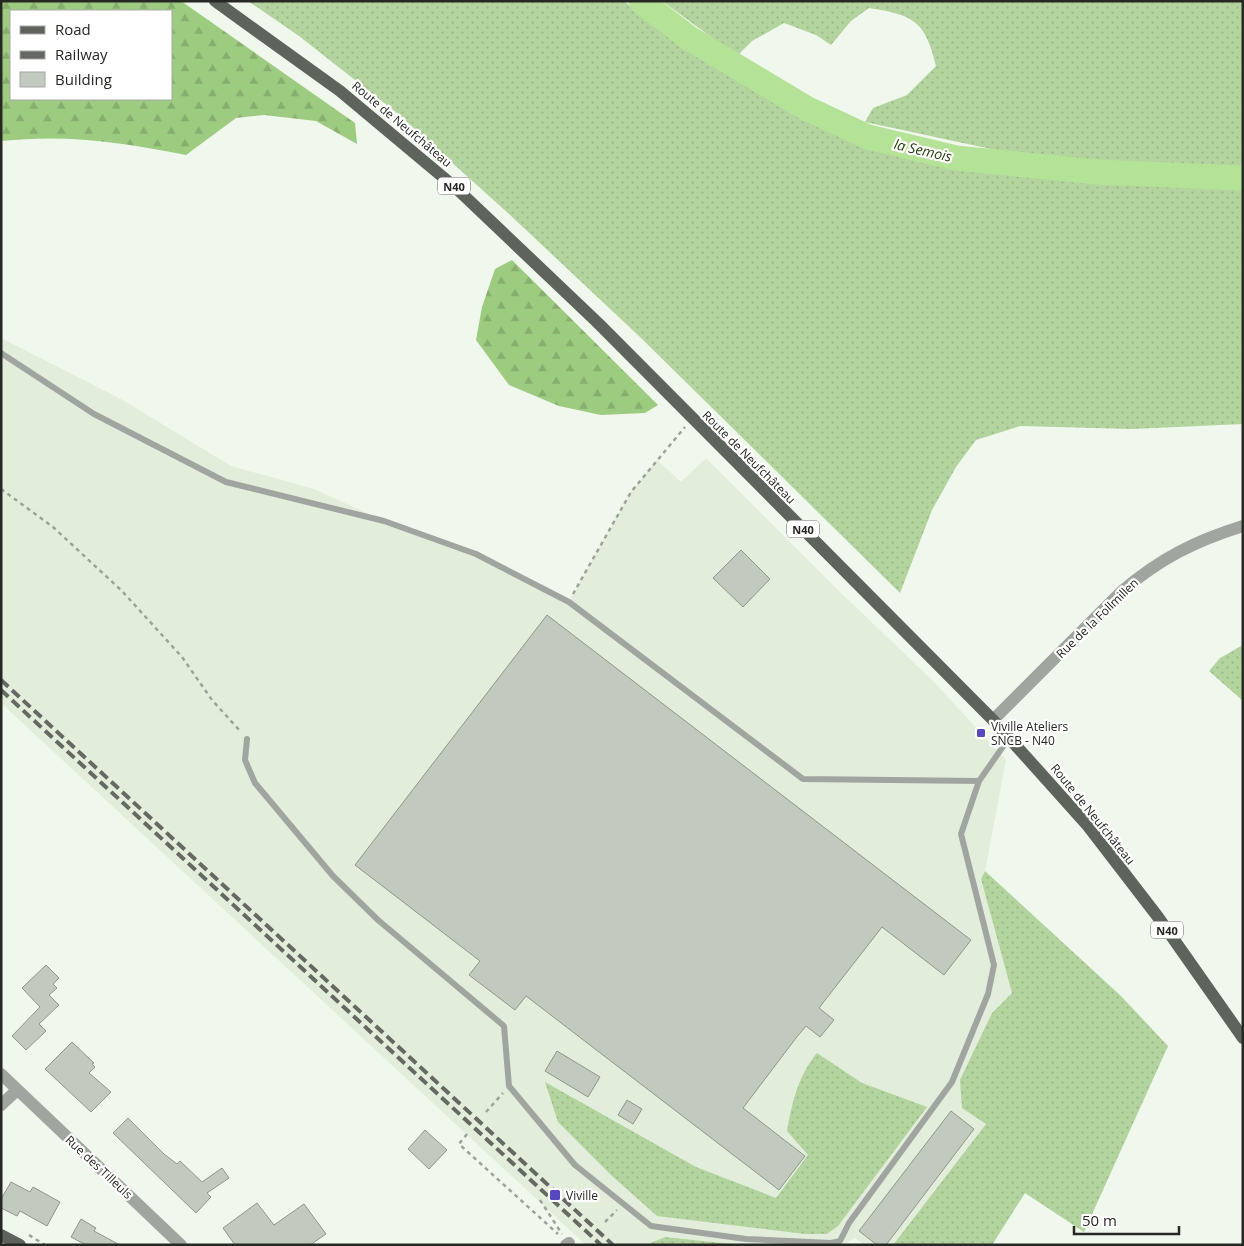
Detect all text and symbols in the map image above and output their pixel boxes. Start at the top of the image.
legend [10,10,172,100]
text: Road [55,19,91,39]
text: Railway [55,44,108,64]
text: Building [55,69,112,89]
street label: Route de Neufchâteau [349,77,455,171]
water label: la Semois [892,134,954,166]
road number: N40 [438,178,470,195]
street label: Route de Neufchâteau [699,407,799,507]
road number: N40 [787,520,819,538]
street label: Rue de la Follmillen [1052,574,1142,662]
place label: Viville Ateliers SNCB - N40 [991,718,1068,749]
marker: Viville Ateliers SNCB - N40 [975,727,987,739]
street label: Route de Neufchâteau [1047,760,1139,868]
road number: N40 [1151,922,1183,938]
street label: Rue des Tilleuls [62,1131,136,1203]
place label: Viville [566,1187,598,1204]
marker: Viville [548,1188,562,1202]
scale bar [1074,1204,1179,1236]
text: 50 m [1082,1210,1117,1230]

